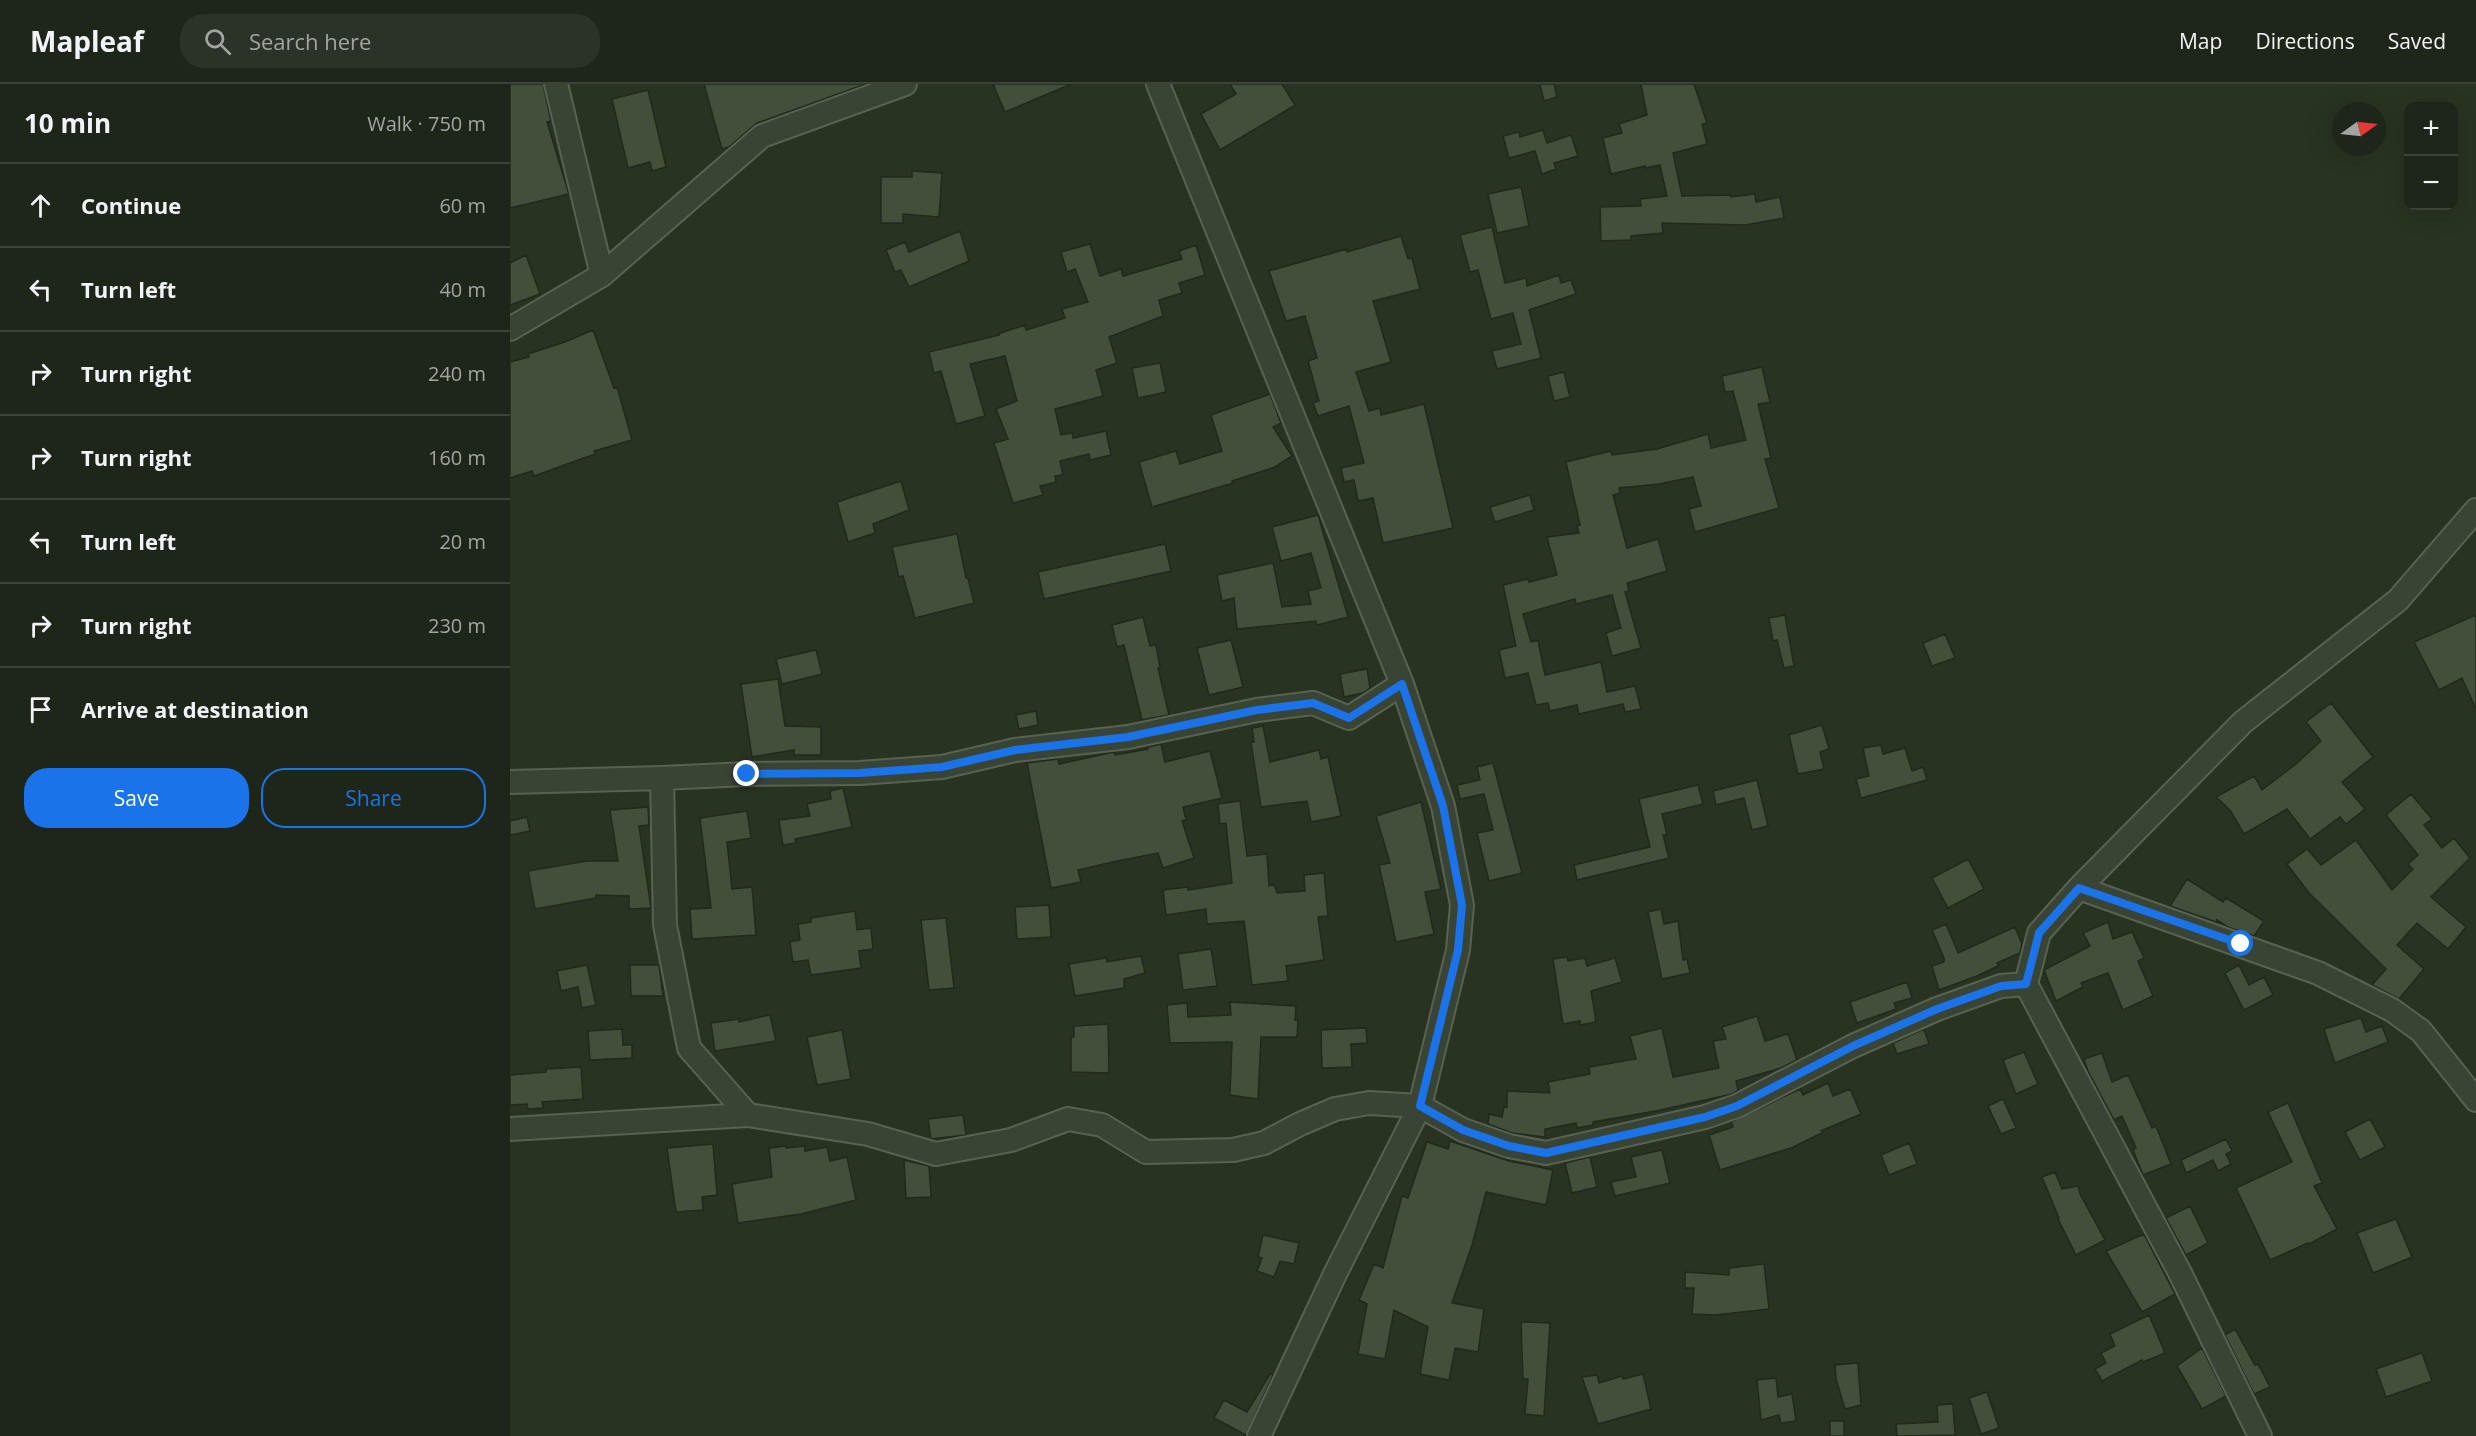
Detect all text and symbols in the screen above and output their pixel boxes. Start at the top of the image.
search box [180,14,600,68]
text: Mapleaf [30,22,144,60]
icon: search [201,25,234,58]
text: Search here [249,26,371,56]
text: Map [2179,27,2222,55]
text: Directions [2255,27,2355,55]
text: Saved [2388,27,2446,55]
north arrow [2332,102,2386,156]
map controls [2404,102,2458,210]
button: + [2404,102,2458,156]
text: 10 min [24,105,111,141]
text: Walk · 750 m [367,110,486,137]
button: − [2404,156,2458,210]
icon: ahead [24,189,57,222]
text: Continue [81,190,181,220]
text: 60 m [439,192,486,219]
icon: left [24,273,57,306]
text: Turn left [81,274,176,304]
text: 40 m [439,276,486,303]
icon: right [24,357,57,390]
text: Turn right [81,358,192,388]
text: 240 m [428,360,486,387]
icon: right [24,441,57,474]
text: Turn right [81,442,192,472]
text: 160 m [428,444,486,471]
icon: left [24,525,57,558]
text: Turn left [81,526,176,556]
text: 20 m [439,528,486,555]
icon: right [24,609,57,642]
text: Turn right [81,610,192,640]
text: 230 m [428,612,486,639]
icon: arrive [24,693,57,726]
text: Arrive at destination [81,694,309,724]
route end [733,760,759,786]
button: Save [24,768,249,828]
button: Share [261,768,486,828]
route start [2227,930,2253,956]

